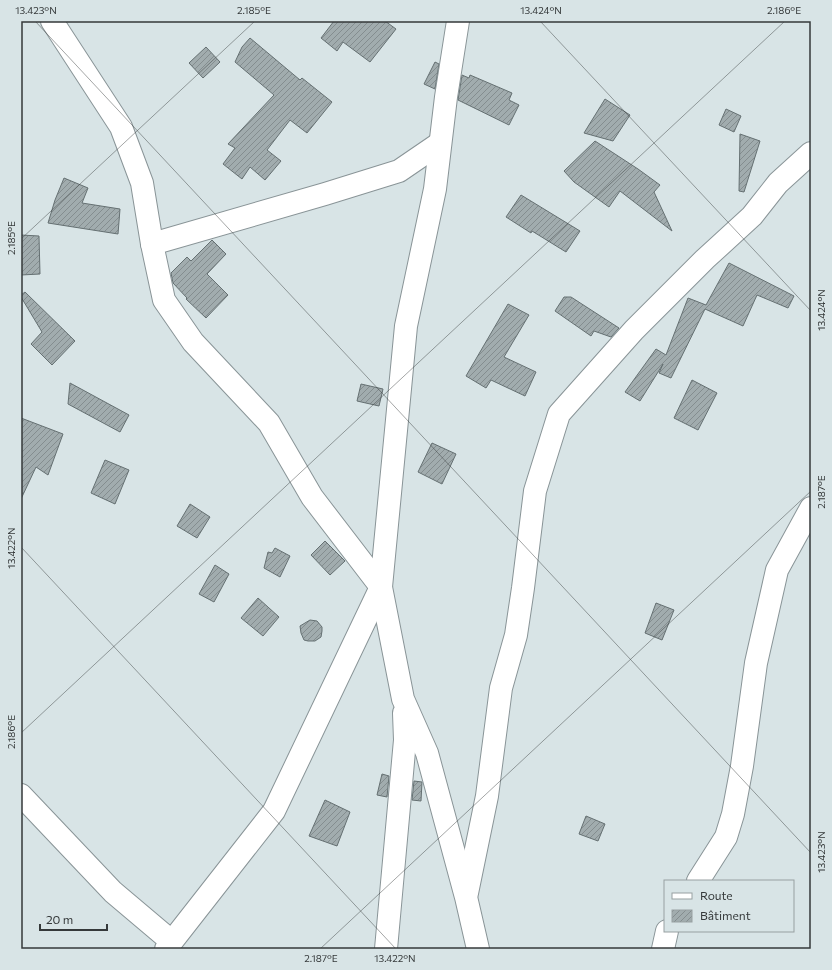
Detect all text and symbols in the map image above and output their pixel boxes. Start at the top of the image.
text: 13.423°N [15,4,57,16]
text: 2.185°E [237,4,271,16]
text: 13.424°N [520,4,562,16]
text: 2.186°E [767,4,801,16]
text: 2.185°E [5,221,17,255]
text: 13.424°N [815,289,827,331]
text: 2.187°E [815,475,827,509]
text: 13.422°N [5,527,17,569]
text: 2.186°E [5,715,17,749]
text: 13.423°N [815,831,827,873]
legend [664,880,794,932]
text: Route [700,888,733,902]
scale bar [40,906,107,932]
text: Bâtiment [700,908,751,922]
text: 20 m [46,912,73,926]
text: 2.187°E [304,952,338,964]
text: 13.422°N [374,952,416,964]

